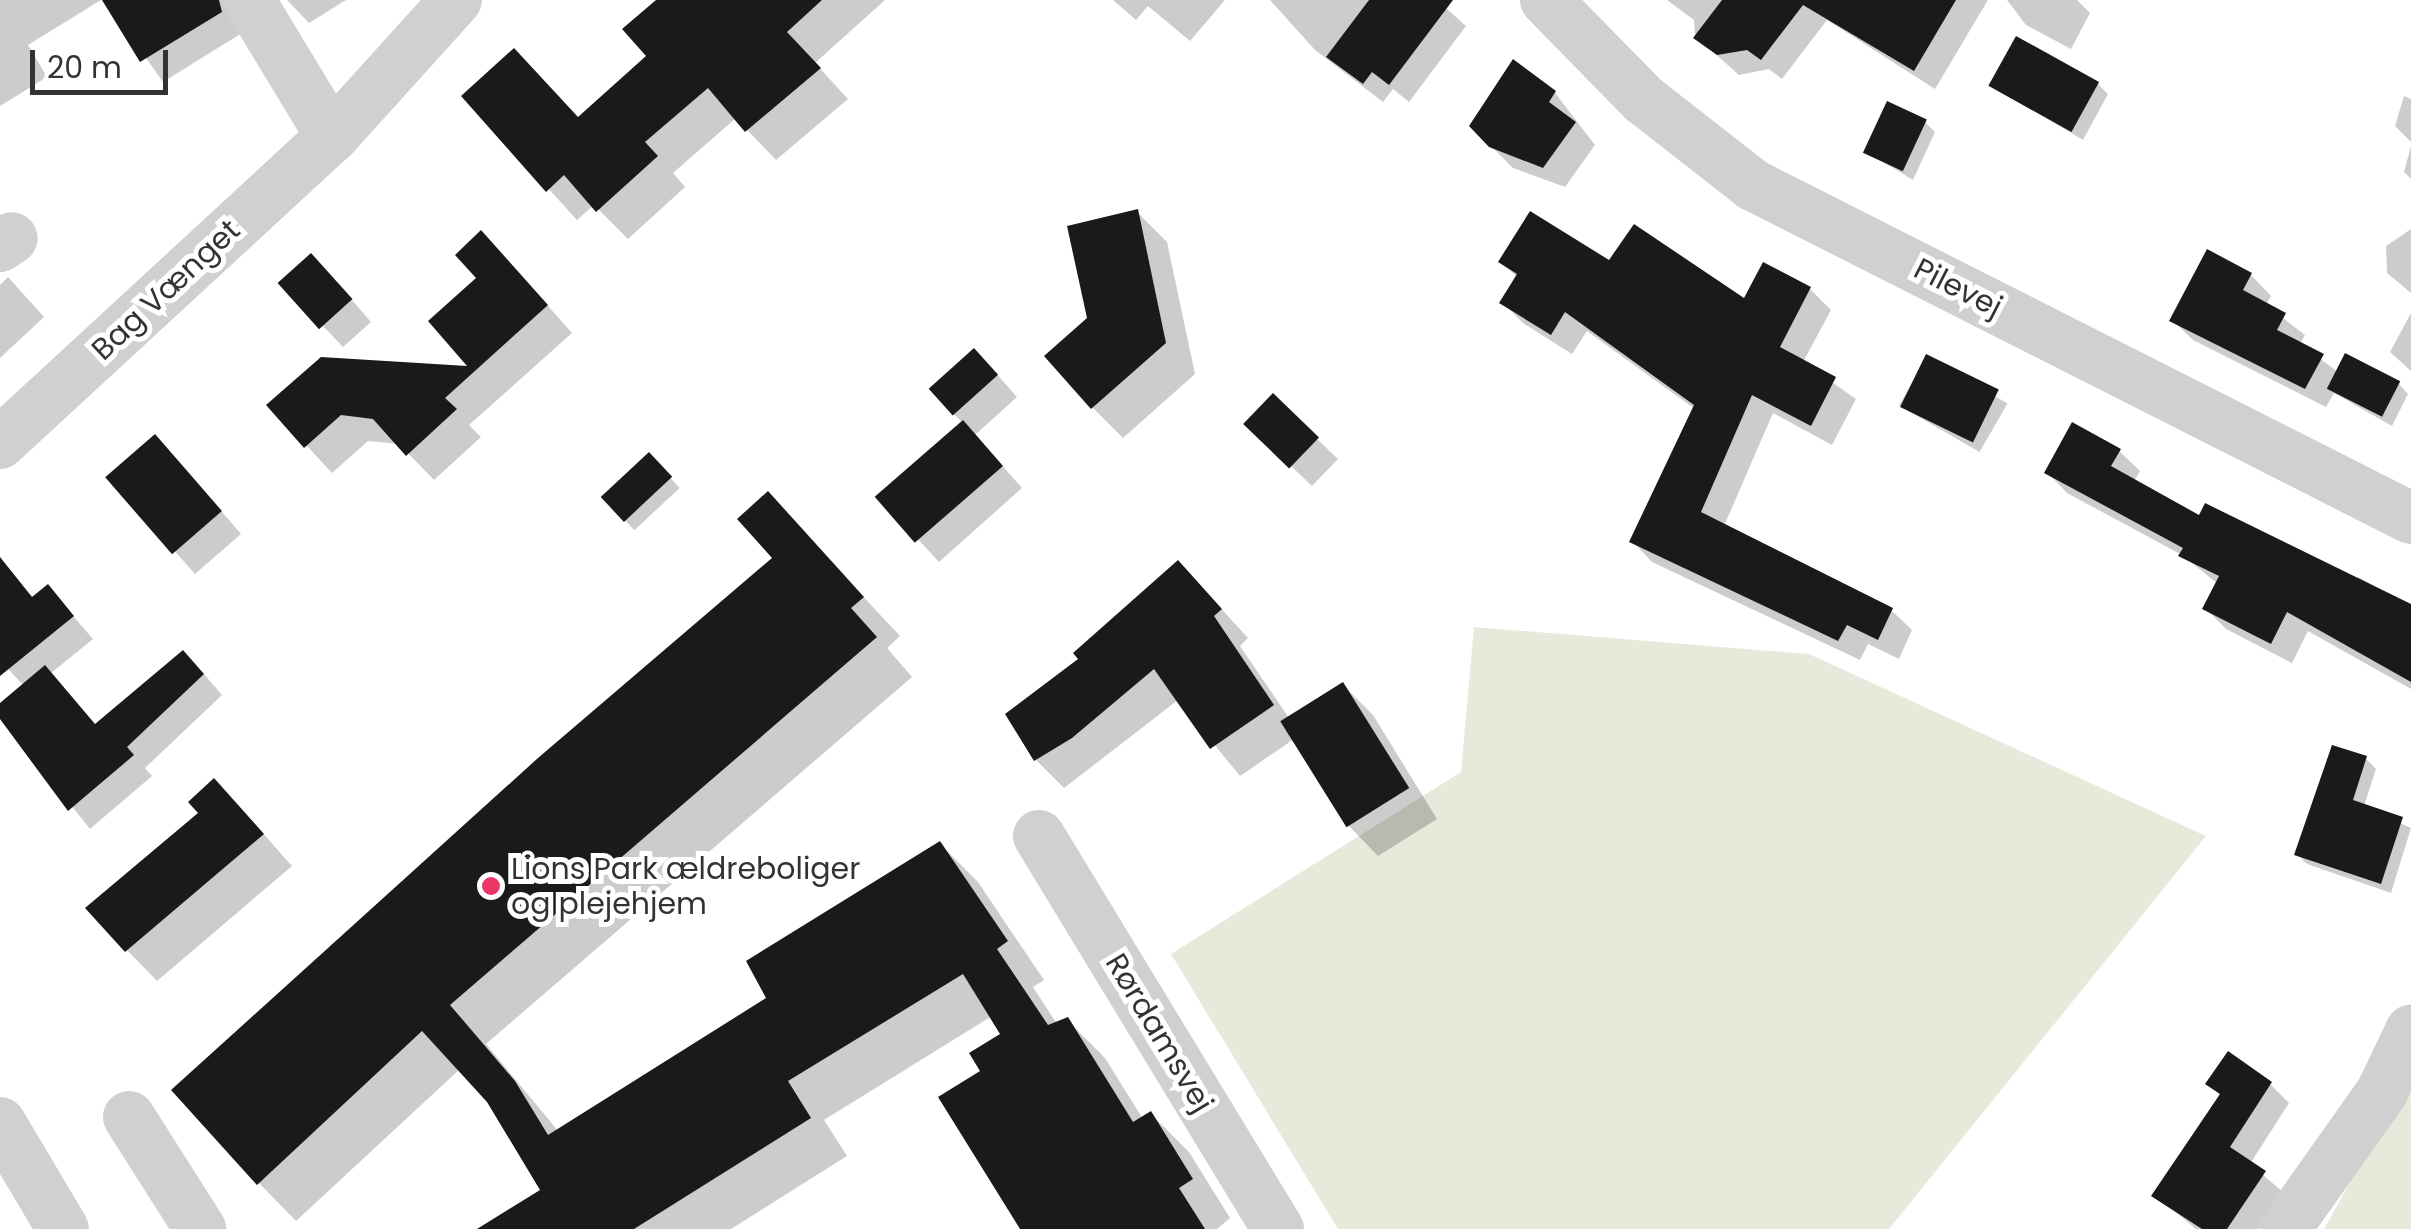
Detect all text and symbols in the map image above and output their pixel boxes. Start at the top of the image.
scale bar [35,30,172,92]
text: 20 m [47,46,122,89]
street label: Bag Vænget [85,212,247,368]
street label: Pilevej [1908,251,2008,325]
place label: Lions Park ældreboliger og plejehjem [511,851,860,922]
marker: Lions Park ældreboliger og plejehjem [480,875,502,897]
street label: Rørdamsvej [1098,947,1220,1119]

